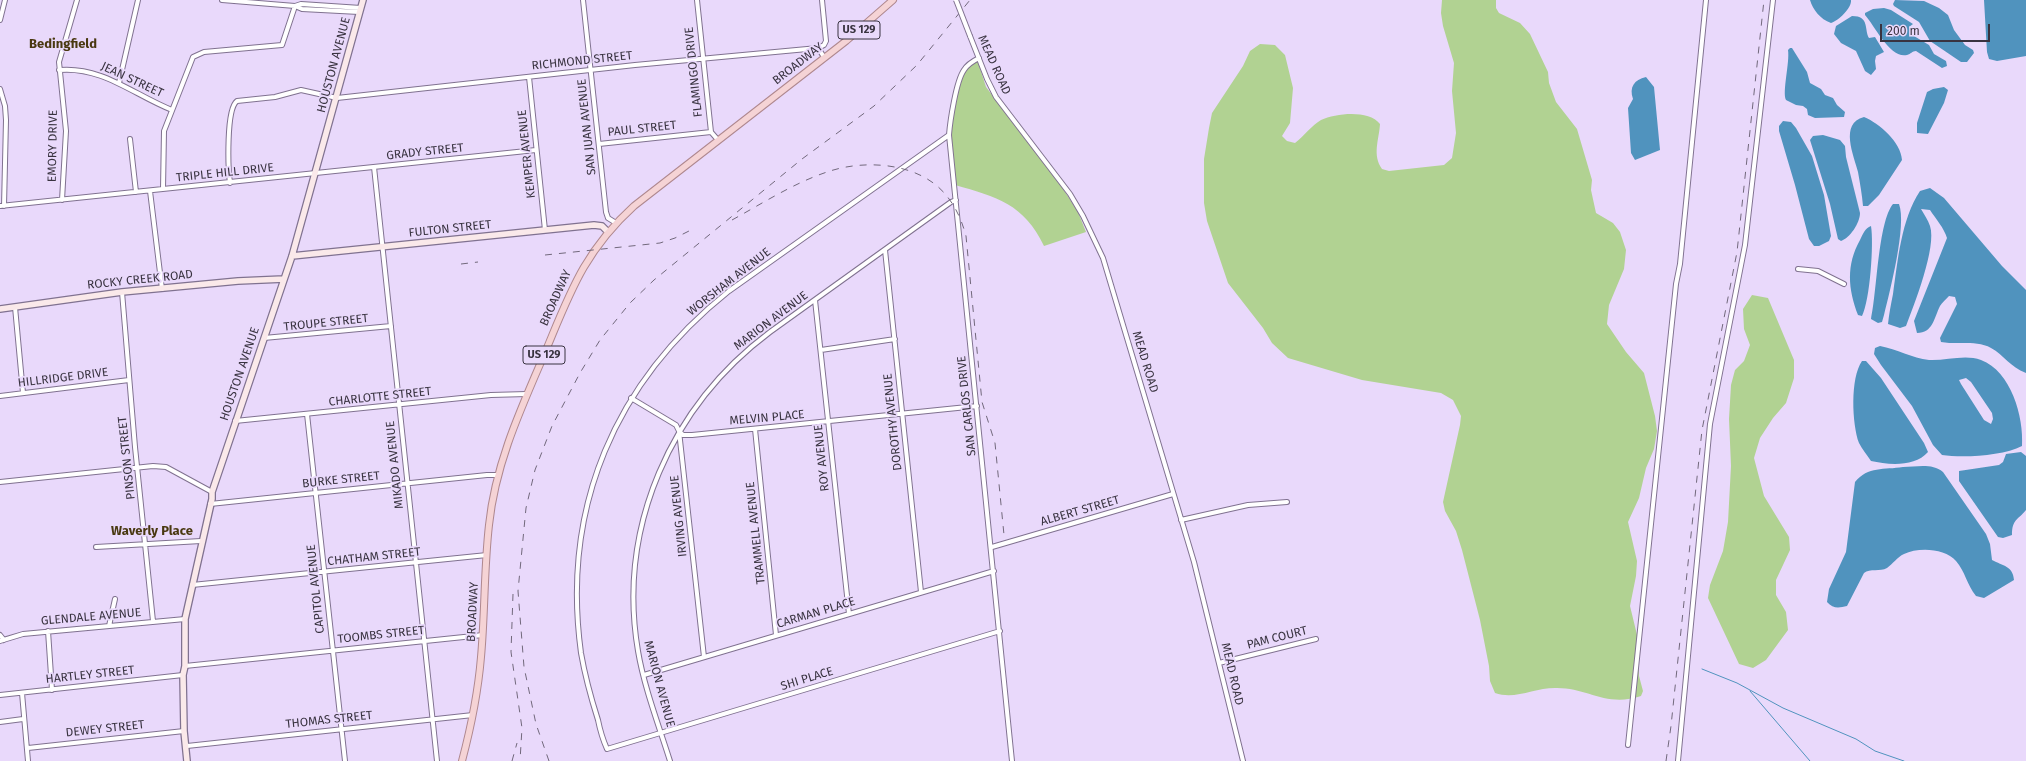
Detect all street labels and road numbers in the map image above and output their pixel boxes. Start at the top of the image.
street label: HOUSTON AVENUE [314,16,354,114]
road number: US 129 [838,21,880,39]
street label: FLAMINGO DRIVE [682,26,706,118]
street label: MEAD ROAD [975,33,1013,97]
street label: BROADWAY [770,40,826,88]
street label: RICHMOND STREET [531,49,633,73]
street label: JEAN STREET [99,59,165,101]
street label: SAN JUAN AVENUE [575,78,599,176]
street label: KEMPER AVENUE [515,109,539,199]
street label: EMORY DRIVE [45,110,61,182]
street label: PAUL STREET [607,118,677,140]
street label: GRADY STREET [386,141,464,163]
street label: TRIPLE HILL DRIVE [176,161,274,185]
street label: FULTON STREET [408,217,492,241]
street label: WORSHAM AVENUE [684,245,774,319]
street label: ROCKY CREEK ROAD [87,267,193,293]
street label: BROADWAY [537,268,575,328]
street label: MARION AVENUE [731,288,811,354]
street label: TROUPE STREET [283,311,369,335]
street label: HOUSTON AVENUE [217,325,263,423]
street label: MEAD ROAD [1129,330,1161,394]
road number: US 129 [523,346,565,364]
street label: SAN CARLOS DRIVE [955,355,979,457]
street label: HILLRIDGE DRIVE [17,365,109,391]
street label: DOROTHY AVENUE [881,373,905,471]
street label: CHARLOTTE STREET [328,384,432,410]
street label: MELVIN PLACE [729,408,805,428]
street label: PINSON STREET [115,416,139,500]
street label: MIKADO AVENUE [383,420,407,510]
street label: ROY AVENUE [811,424,833,492]
street label: BURKE STREET [301,469,381,491]
street label: IRVING AVENUE [668,474,690,558]
street label: TRAMMELL AVENUE [743,481,769,585]
street label: ALBERT STREET [1039,493,1121,529]
street label: CAPITOL AVENUE [304,544,328,634]
street label: CHATHAM STREET [327,545,421,569]
street label: BROADWAY [464,582,482,642]
street label: CARMAN PLACE [775,594,857,632]
street label: GLENDALE AVENUE [40,605,142,629]
street label: TOOMBS STREET [337,623,425,647]
street label: PAM COURT [1245,624,1309,652]
street label: MARION AVENUE [641,639,677,729]
street label: MEAD ROAD [1218,641,1246,707]
street label: HARTLEY STREET [45,663,135,687]
street label: SHI PLACE [779,664,835,694]
street label: THOMAS STREET [285,708,373,732]
street label: DEWEY STREET [65,718,145,740]

